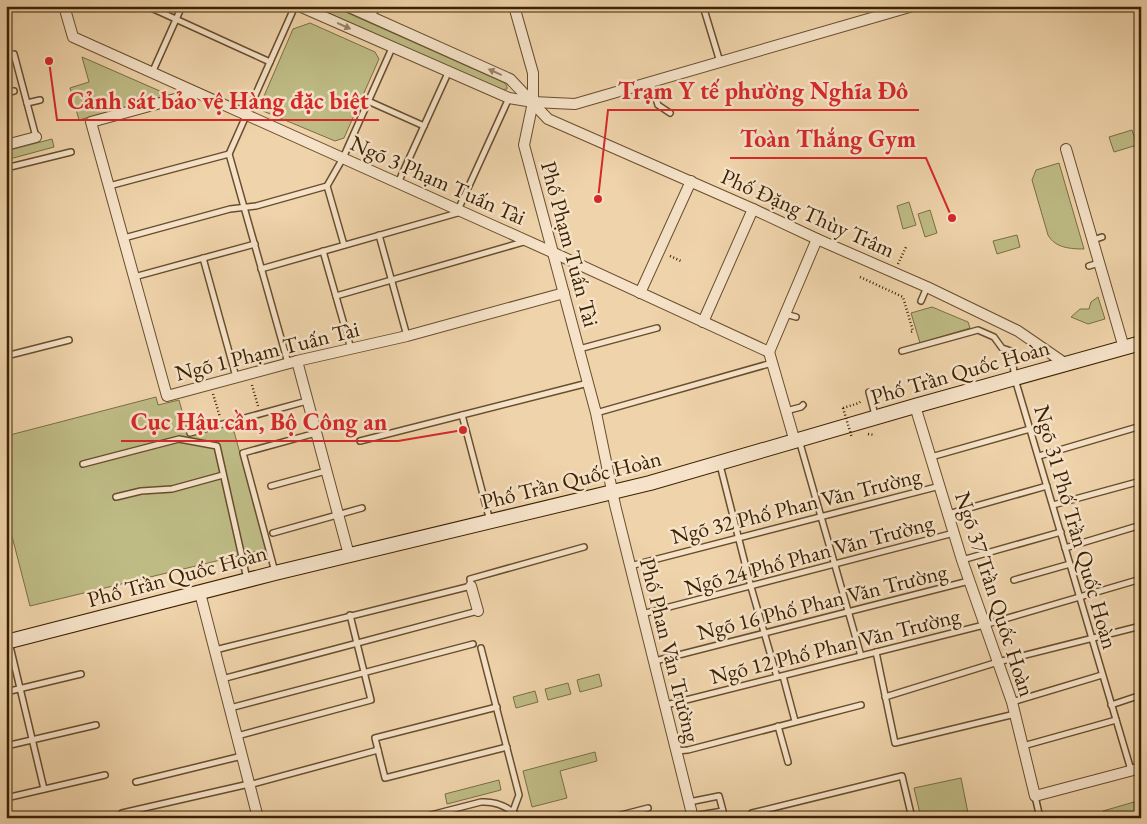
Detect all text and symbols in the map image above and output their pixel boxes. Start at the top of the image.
one-way arrow [337,23,351,31]
one-way arrow [488,68,502,76]
callout: Trạm Y tế phường Nghĩa Đô [608,71,919,110]
text: Trạm Y tế phường Nghĩa Đô [618,75,908,107]
callout: Cảnh sát bảo vệ Hàng đặc biệt [57,81,379,120]
text: Cảnh sát bảo vệ Hàng đặc biệt [67,85,369,117]
callout: Toàn Thắng Gym [730,119,926,158]
text: Toàn Thắng Gym [740,123,916,155]
street label: Ngõ 3 Phạm Tuấn Tài [346,128,530,232]
street label: Phố Phạm Tuấn Tài [534,158,606,330]
street label: Phố Đặng Thùy Trâm [717,162,899,264]
street label: Ngõ 1 Phạm Tuấn Tài [172,314,362,388]
street label: Phố Trần Quốc Hoàn [867,332,1053,411]
callout: Cục Hậu cần, Bộ Công an [121,402,398,441]
street label: Ngõ 31 Phố Trần Quốc Hoàn [1027,402,1125,653]
text: Cục Hậu cần, Bộ Công an [131,406,388,438]
street label: Phố Trần Quốc Hoàn [478,443,664,516]
street label: Ngõ 32 Phố Phan Văn Trường [668,461,924,551]
street label: Ngõ 37 Trần Quốc Hoàn [948,488,1042,700]
street label: Ngõ 24 Phố Phan Văn Trường [681,508,937,602]
street label: Phố Trần Quốc Hoàn [84,538,270,614]
street label: Phố Phan Văn Trường [633,555,707,746]
street label: Ngõ 16 Phố Phan Văn Trường [694,557,950,647]
street label: Ngõ 12 Phố Phan Văn Trường [707,601,963,691]

